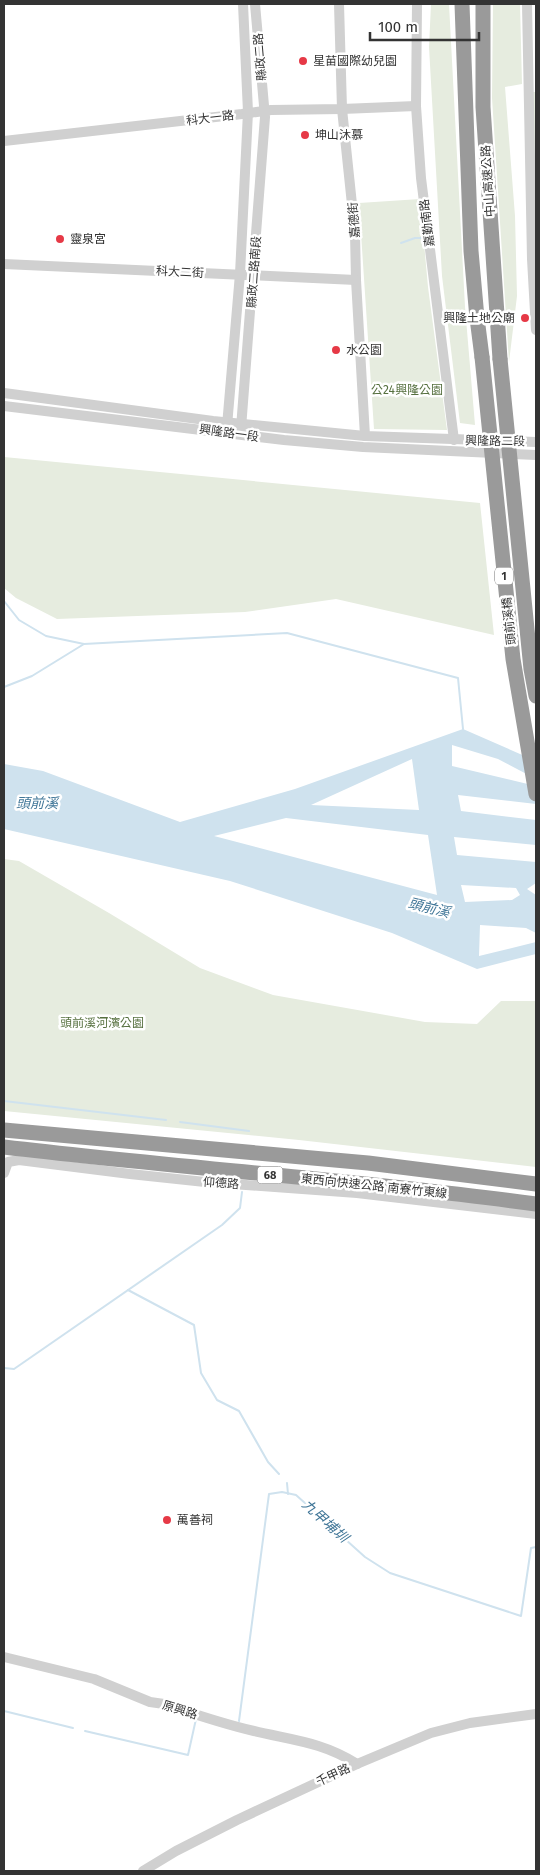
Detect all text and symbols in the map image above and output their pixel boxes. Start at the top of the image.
scale bar [370,10,479,42]
text: 100 m [378,18,418,36]
street label: 縣政二路 [251,32,269,82]
place label: 星苗國際幼兒園 [313,54,397,68]
marker: 星苗國際幼兒園 [297,55,309,67]
street label: 科大一路 [185,108,235,128]
place label: 坤山沐慕 [315,128,363,142]
marker: 坤山沐慕 [299,129,311,141]
street label: 中山高速公路 [479,145,497,217]
street label: 嘉勤南路 [417,198,437,248]
street label: 嘉德街 [346,202,362,238]
place label: 靈泉宮 [70,232,106,246]
marker: 靈泉宮 [54,233,66,245]
street label: 縣政二路南段 [245,236,263,308]
street label: 科大二街 [156,264,204,280]
place label: 興隆土地公廟 [443,311,515,325]
marker: 興隆土地公廟 [519,312,531,324]
place label: 水公園 [346,343,382,357]
marker: 水公園 [330,344,342,356]
park label: 公24興隆公園 [371,383,443,397]
street label: 興隆路一段 [198,422,260,444]
street label: 興隆路二段 [465,433,525,449]
road number: 1 [495,568,513,584]
street label: 頭前溪橋 [500,596,518,646]
water label: 頭前溪 [16,795,60,812]
water label: 頭前溪 [407,895,453,922]
park label: 頭前溪河濱公園 [60,1016,144,1030]
road number: 68 [258,1166,282,1184]
street label: 東西向快速公路 南寮竹東線 [300,1171,448,1201]
street label: 仰德路 [203,1175,239,1191]
water label: 九甲埔圳 [299,1496,353,1547]
place label: 萬善祠 [177,1513,213,1527]
marker: 萬善祠 [161,1514,173,1526]
street label: 原興路 [161,1698,199,1722]
street label: 千甲路 [314,1761,352,1789]

